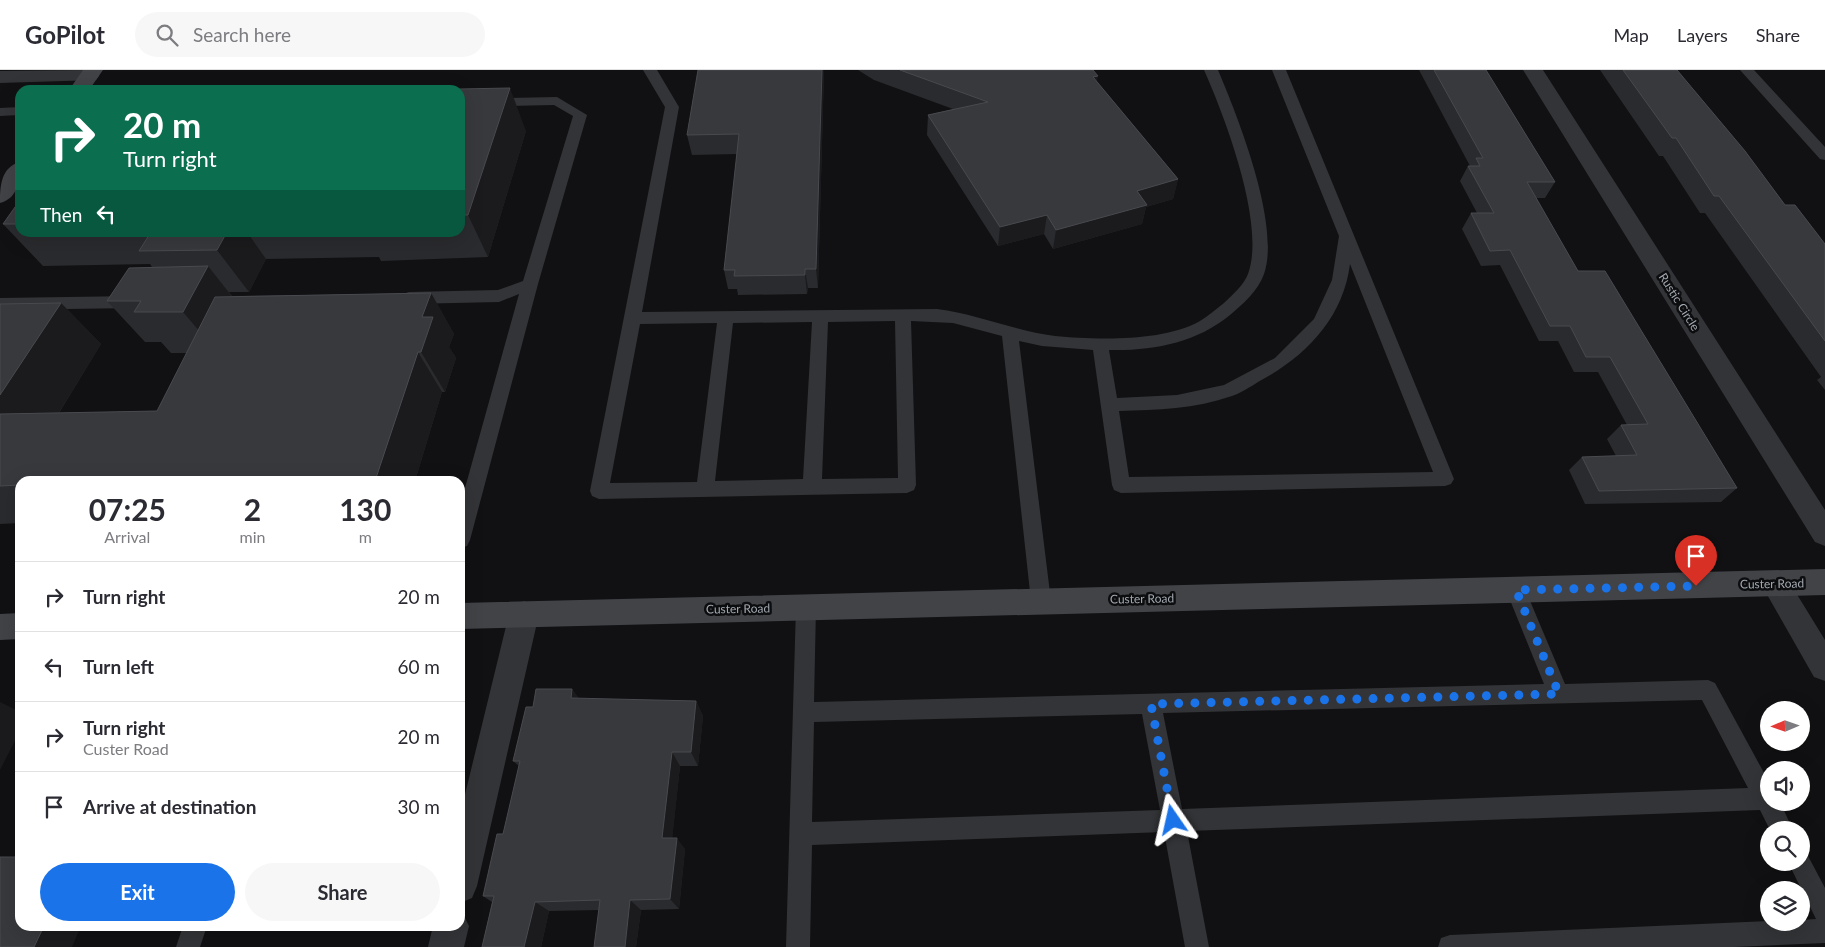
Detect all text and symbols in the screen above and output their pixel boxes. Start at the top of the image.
search box [135,12,485,57]
text: GoPilot [25,20,105,49]
icon: search [153,21,181,49]
text: Search here [193,23,291,46]
text: Map [1613,24,1649,46]
text: Layers [1677,24,1728,46]
text: Share [1756,24,1800,46]
text: 20 m [123,103,201,145]
icon: right [40,105,105,170]
text: Turn right [123,145,217,172]
icon: left [92,200,120,228]
text: Then [40,203,82,226]
street label: Rustic Circle [1656,270,1703,333]
text: 07:25 [89,491,166,527]
text: 2 [244,491,261,527]
text: 130 [339,491,391,527]
text: Arrival [104,527,150,546]
text: min [240,527,266,546]
text: m [359,527,372,546]
pin [1675,535,1717,586]
icon: arrive [1682,542,1710,570]
street label: Custer Road [1740,575,1804,592]
icon: right [40,583,68,611]
text: Turn right [83,585,165,608]
text: 20 m [397,585,440,608]
street label: Custer Road [1110,590,1174,607]
street label: Custer Road [706,600,770,617]
icon: left [40,653,68,681]
text: Turn left [83,655,154,678]
text: 60 m [397,655,440,678]
north arrow [1760,701,1810,751]
map controls [1760,701,1810,931]
text: Turn right [83,716,165,739]
icon: right [40,723,68,751]
text: 20 m [397,725,440,748]
text: Custer Road [83,739,169,758]
button: sound [1760,761,1810,811]
icon: arrive [40,793,68,821]
position arrow [1146,793,1198,845]
text: Arrive at destination [83,795,256,818]
text: 30 m [397,795,440,818]
button: search [1760,821,1810,871]
button: Exit [40,863,235,921]
button: Share [245,863,440,921]
button: layers [1760,881,1810,931]

